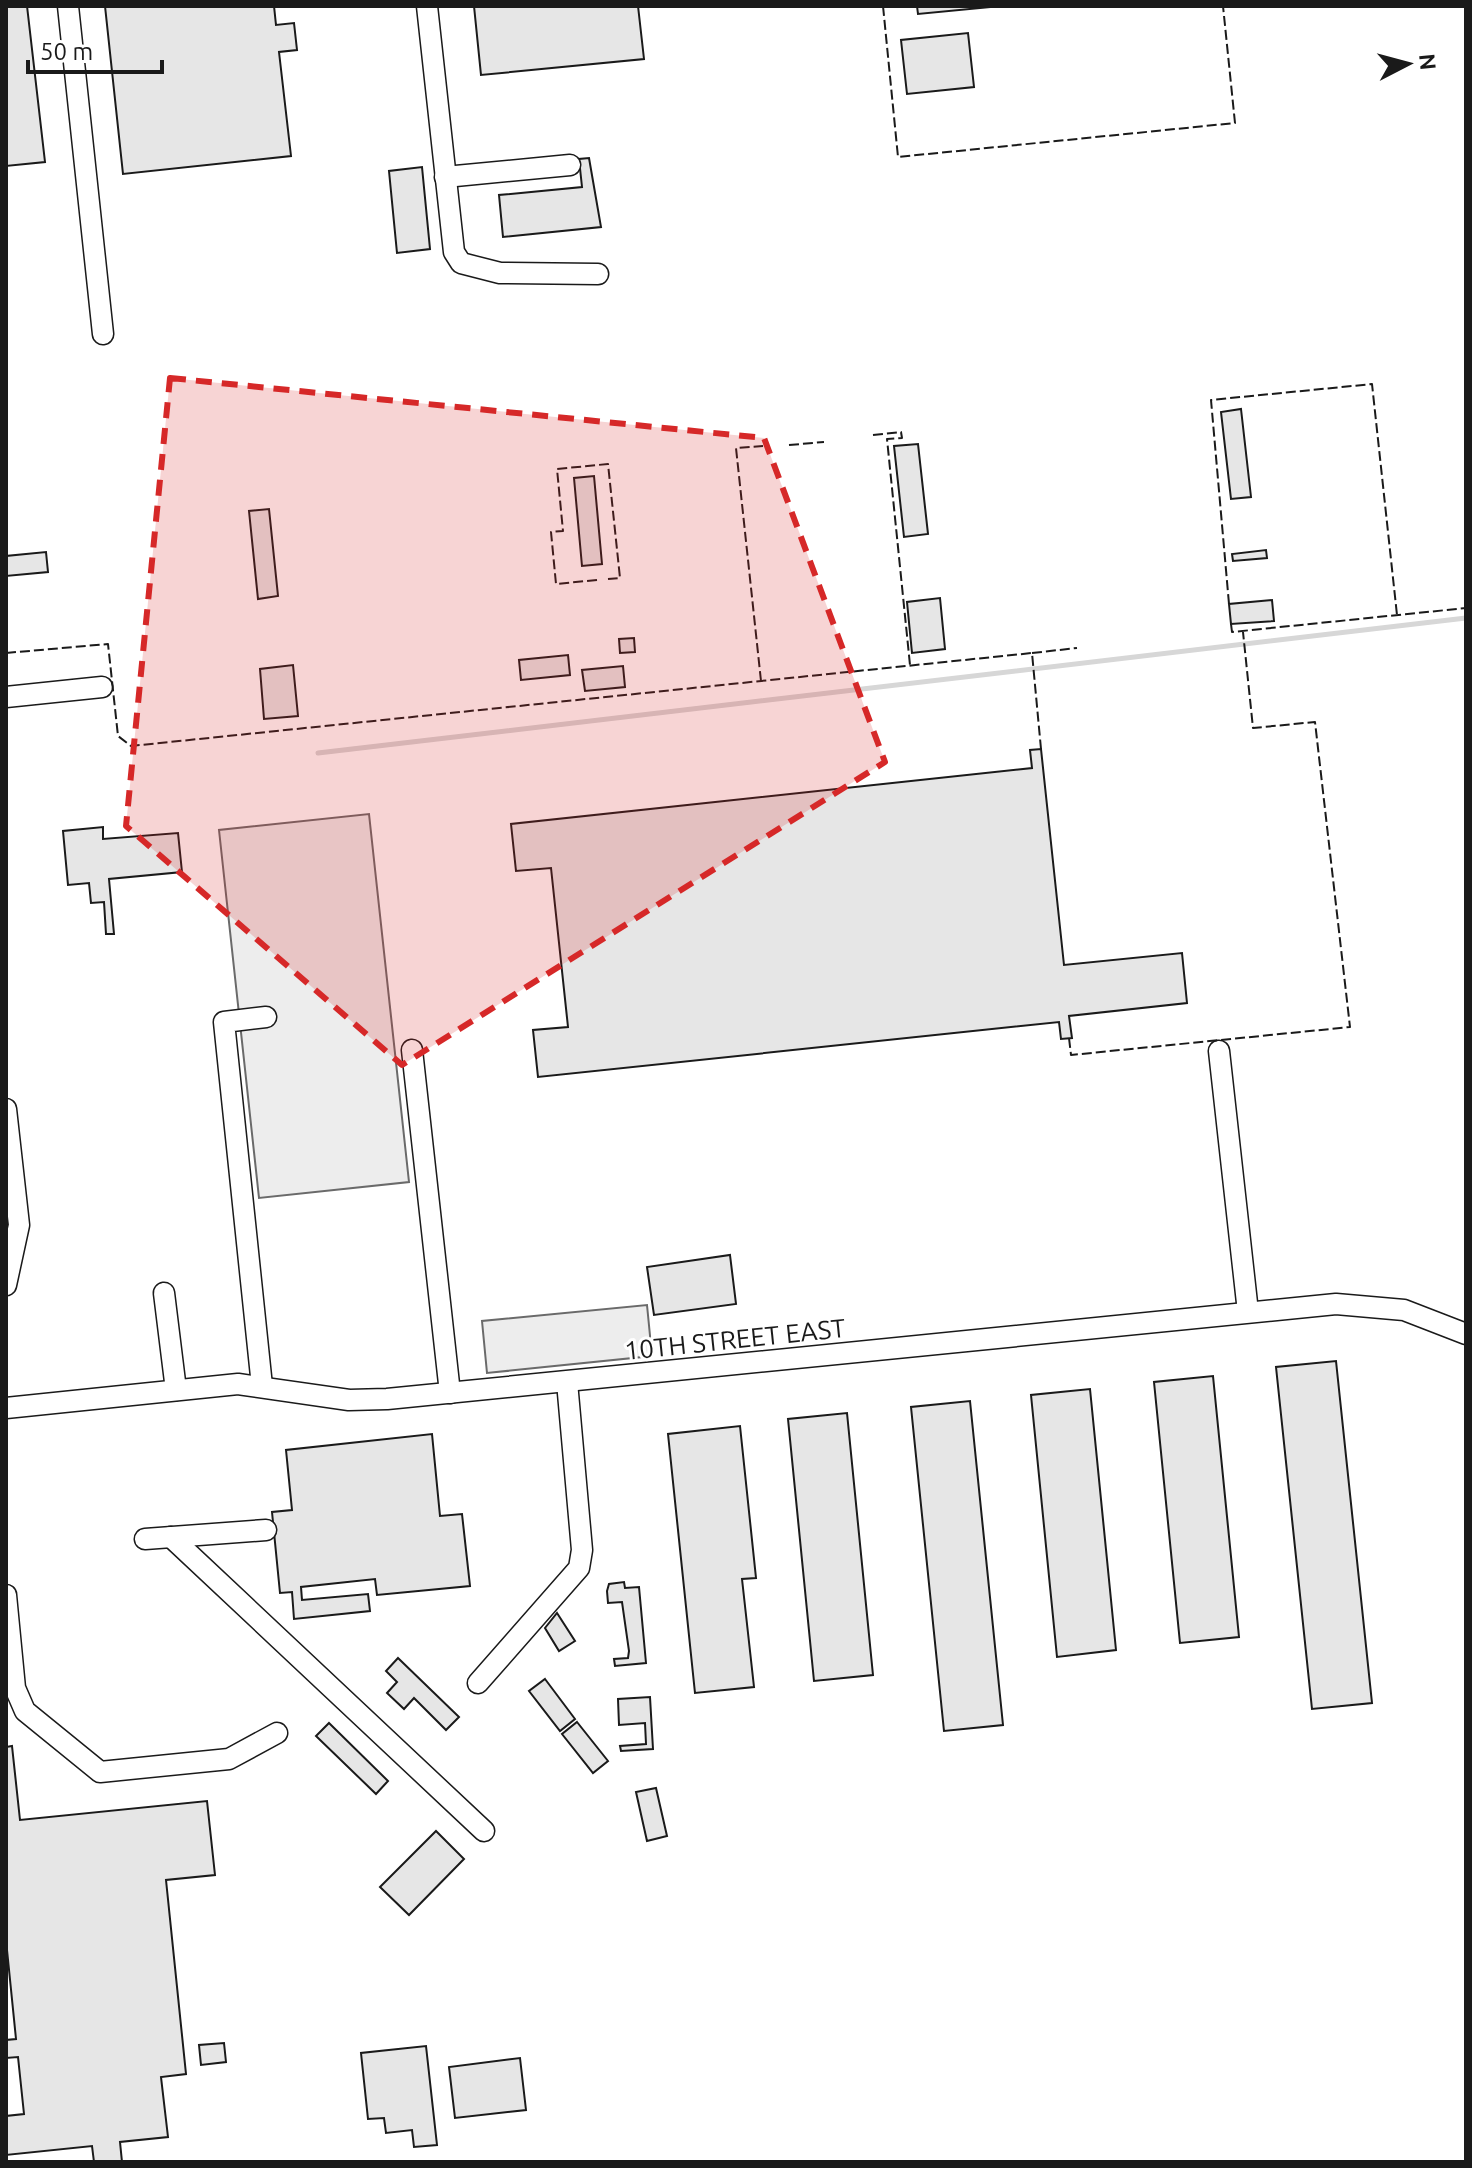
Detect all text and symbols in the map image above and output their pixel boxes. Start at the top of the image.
scale bar [28,24,162,74]
north arrow [1368,24,1448,104]
text: 50 m [40,38,93,65]
text: N [1415,52,1442,71]
street label: 10TH STREET EAST [623,1313,847,1365]

